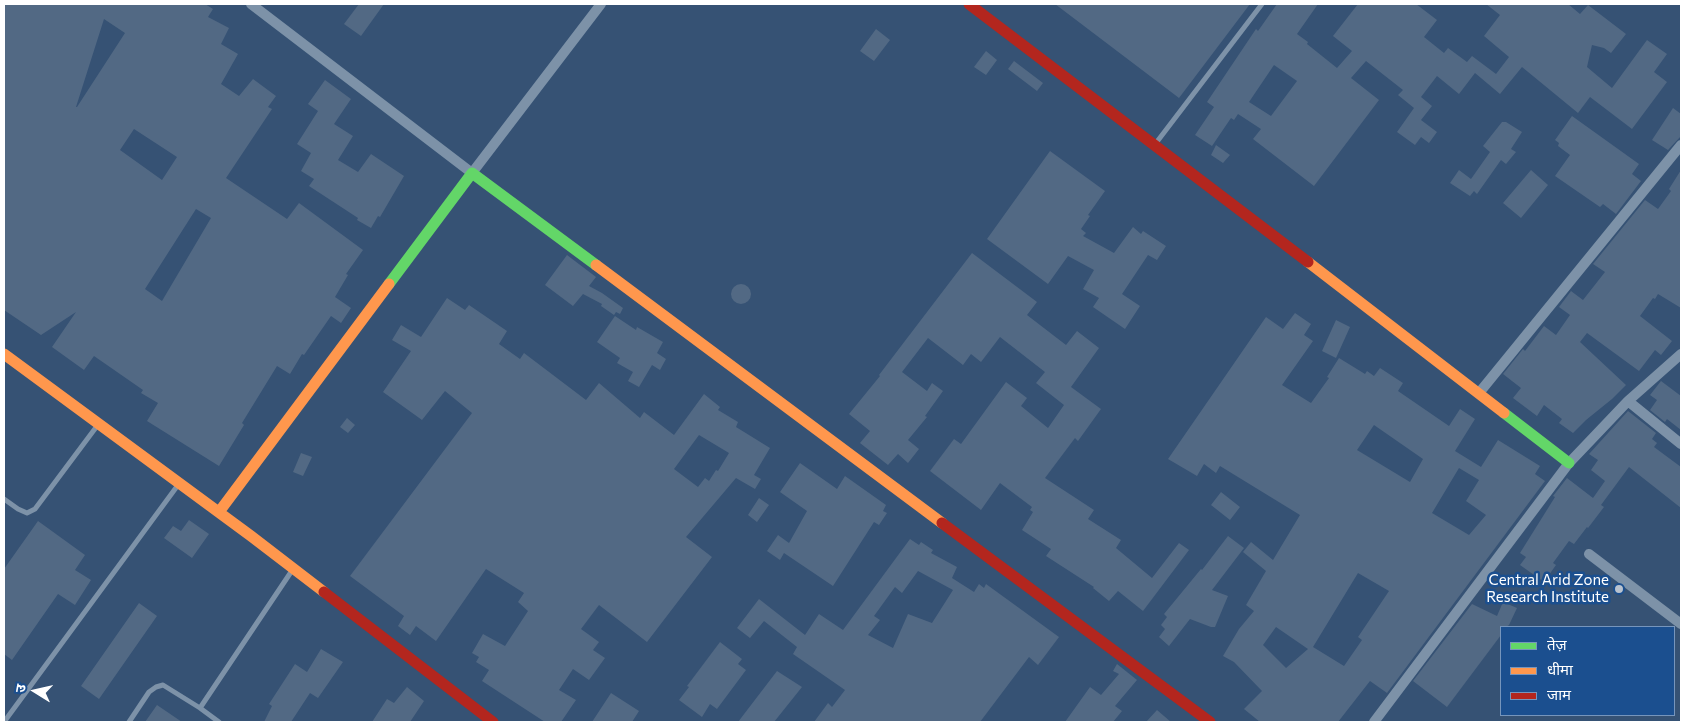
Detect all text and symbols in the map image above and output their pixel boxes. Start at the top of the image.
place label: Central Arid Zone Research Institute [1486,571,1609,606]
marker: Central Arid Zone Research Institute [1613,583,1625,595]
legend [1500,626,1675,716]
text: तेज़ [1547,635,1567,653]
text: धीमा [1547,660,1573,678]
north arrow [10,666,60,716]
text: उ [11,683,29,694]
text: जाम [1547,685,1571,703]

